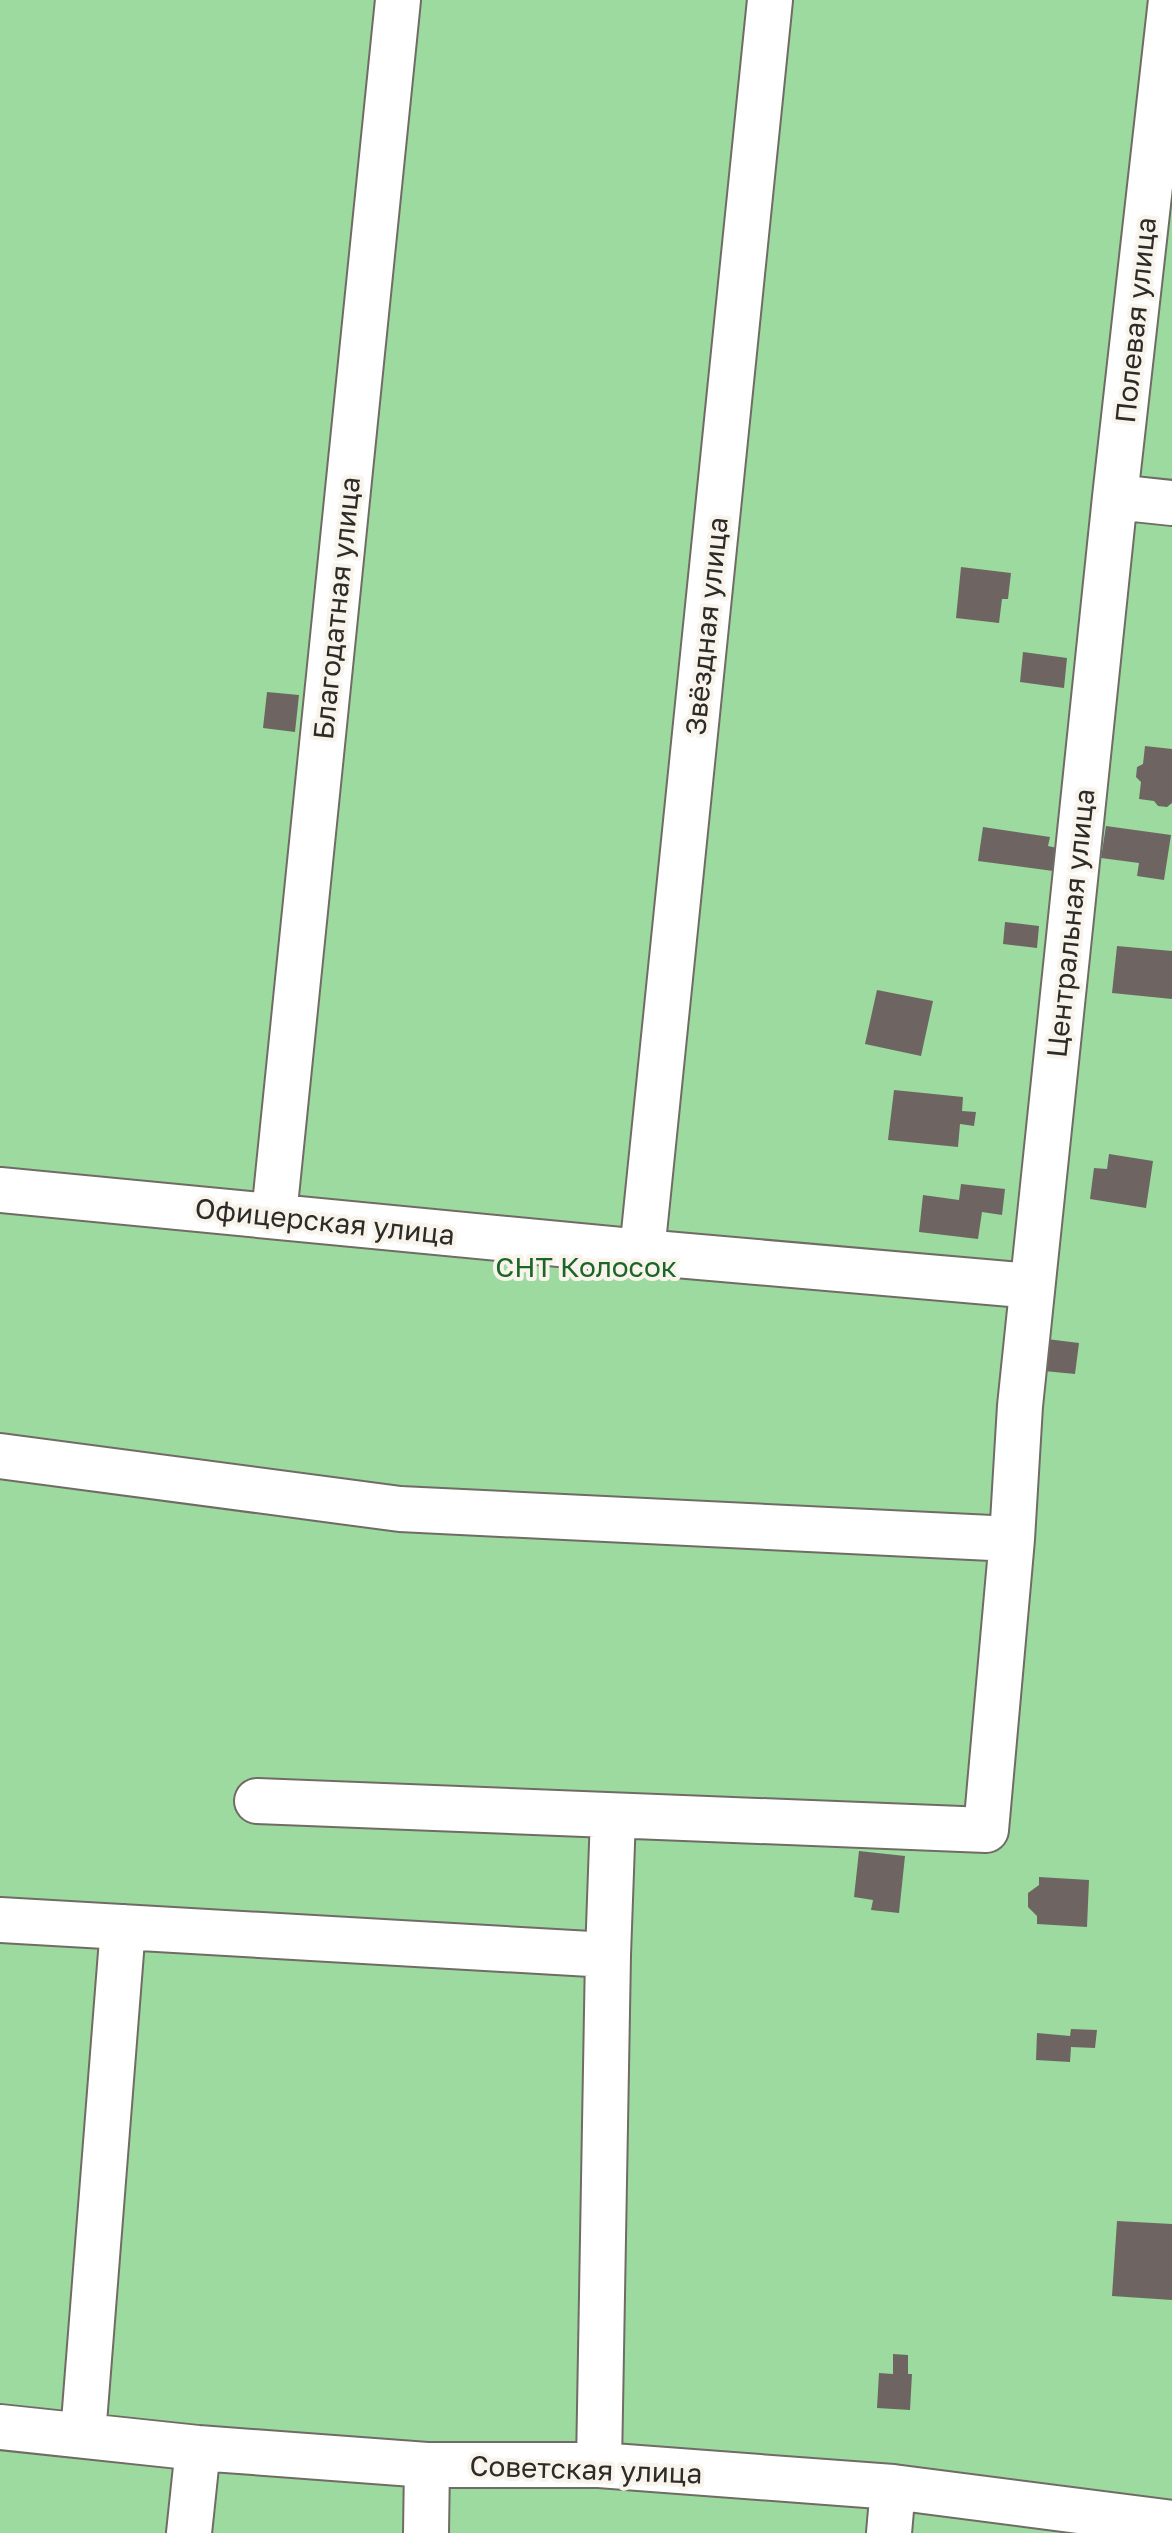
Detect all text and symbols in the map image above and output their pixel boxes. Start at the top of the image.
street label: Полевая улица [1108,215,1162,425]
street label: Благодатная улица [306,475,366,741]
street label: Звёздная улица [678,515,734,737]
street label: Центральная улица [1039,787,1101,1059]
street label: Офицерская улица [193,1191,457,1251]
park label: СНТ Колосок [495,1250,677,1283]
street label: Советская улица [469,2448,703,2490]

